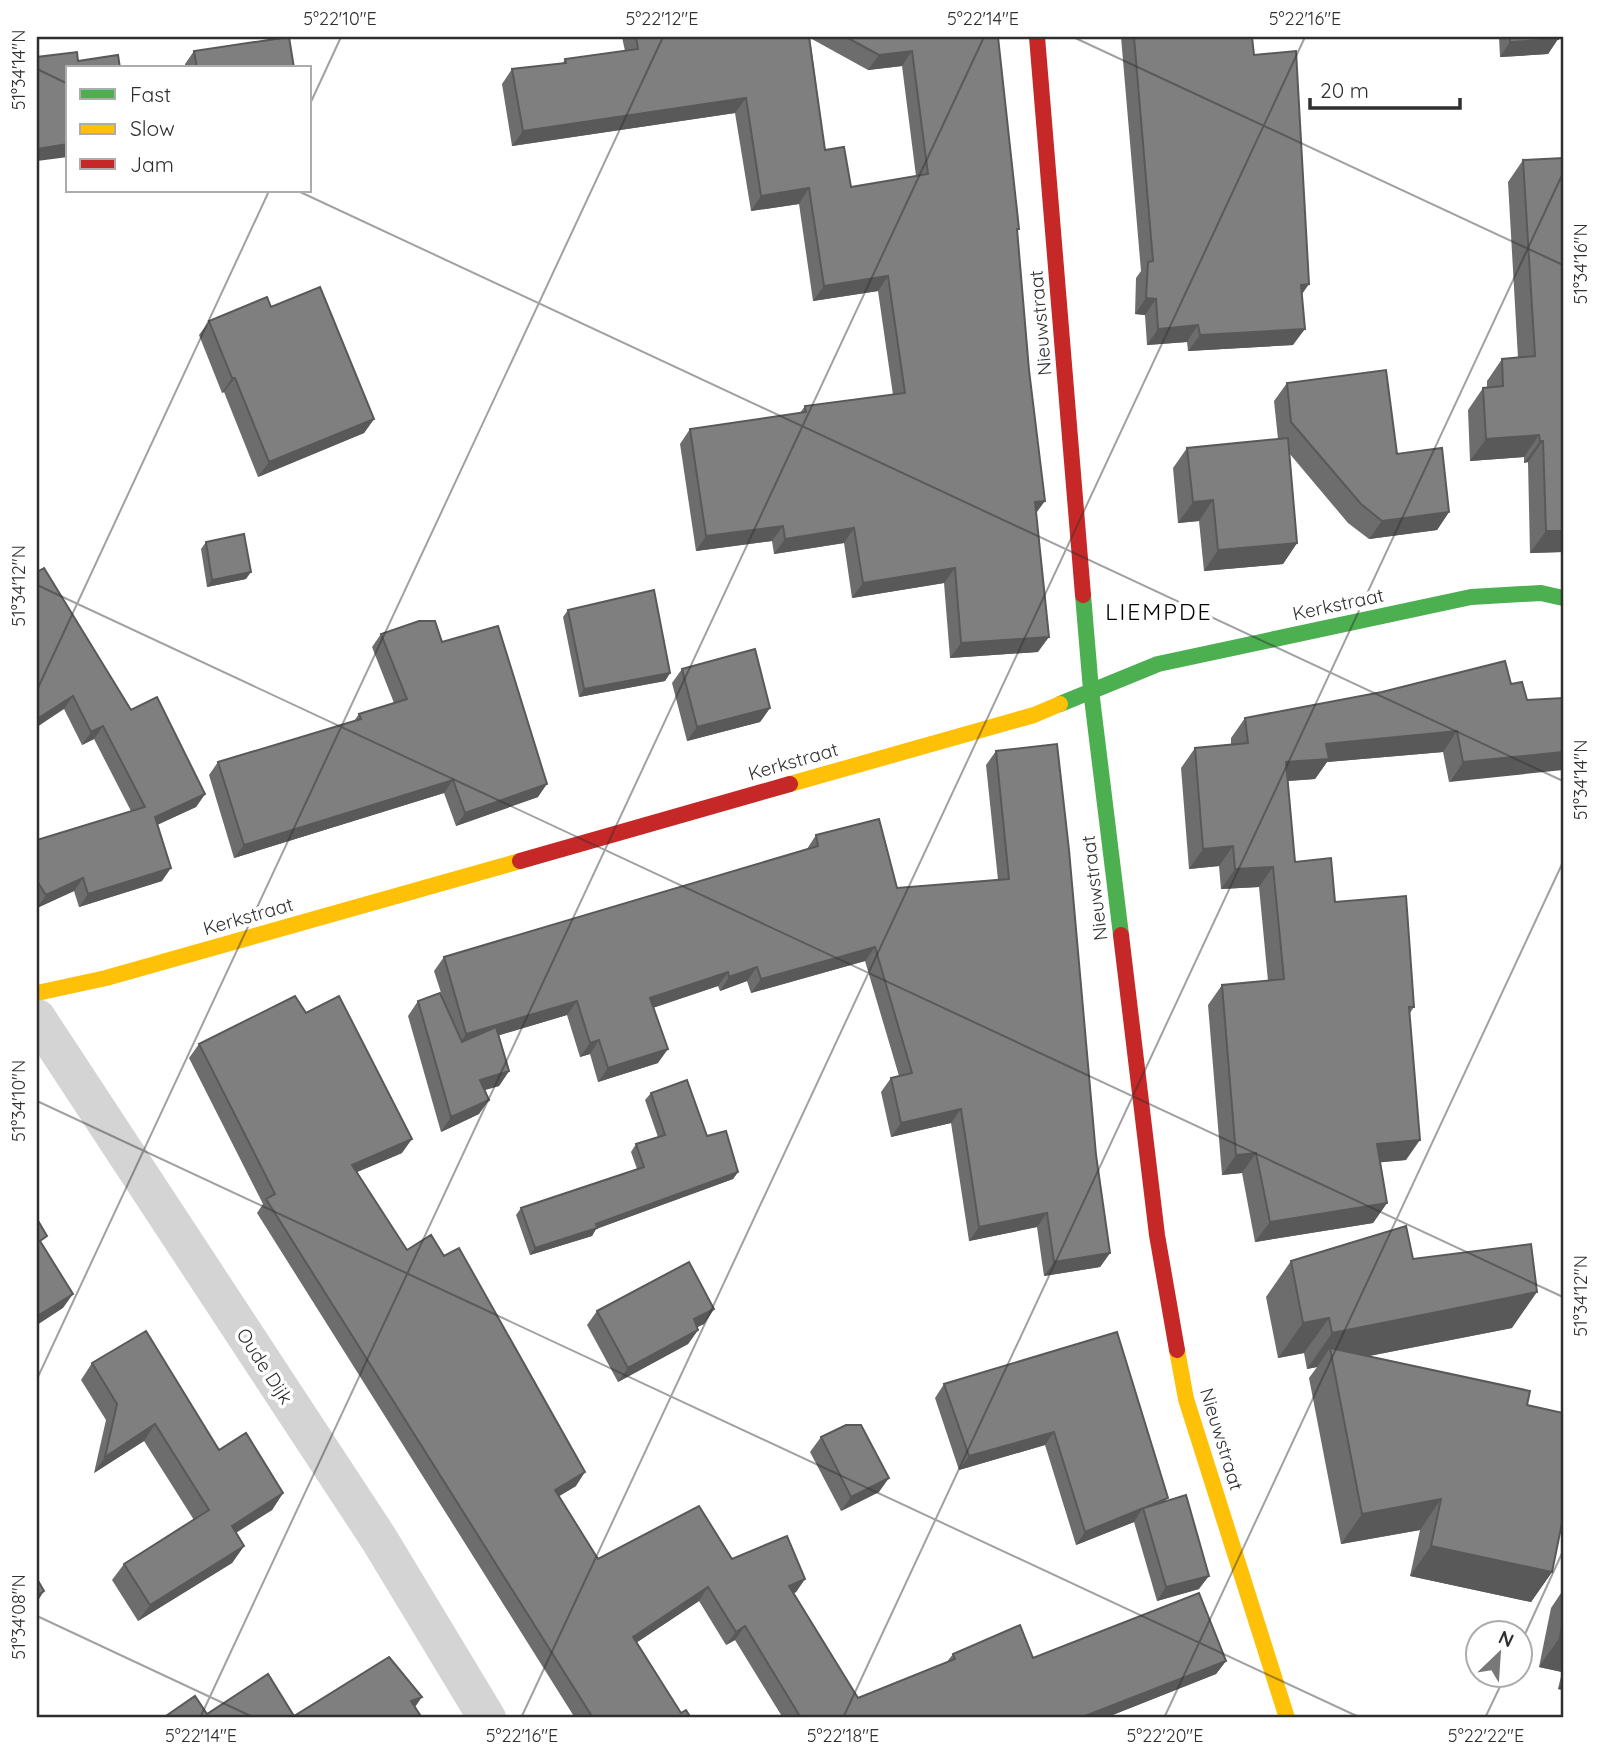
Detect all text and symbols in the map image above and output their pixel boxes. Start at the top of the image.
text: 5°22'10"E [303,7,377,30]
text: 5°22'12"E [626,7,698,30]
text: 5°22'14"E [947,7,1019,30]
text: 5°22'16"E [1269,7,1341,30]
text: 51°34'14"N [7,30,30,110]
legend [66,66,312,192]
scale bar [1310,66,1460,110]
text: 20 m [1320,77,1369,103]
text: Fast [130,81,171,107]
text: Slow [130,115,175,141]
text: Jam [130,151,174,177]
text: 51°34'16"N [1569,223,1592,305]
street label: Nieuwstraat [1023,269,1057,377]
text: 51°34'12"N [7,545,30,627]
street label: Kerkstraat [1290,583,1386,625]
district label: LIEMPDE [1105,597,1213,626]
street label: Kerkstraat [745,737,841,785]
text: 51°34'14"N [1569,740,1592,820]
street label: Nieuwstraat [1076,834,1112,942]
street label: Kerkstraat [200,892,296,940]
text: 51°34'10"N [7,1060,30,1142]
text: 51°34'12"N [1569,1255,1592,1337]
street label: Oude Dijk [232,1323,298,1409]
street label: Nieuwstraat [1195,1385,1249,1493]
text: 51°34'08"N [7,1574,30,1660]
north arrow [1464,1618,1534,1688]
text: N [1495,1625,1518,1652]
text: 5°22'14"E [165,1724,237,1747]
text: 5°22'16"E [486,1724,558,1747]
text: 5°22'18"E [807,1724,879,1747]
text: 5°22'20"E [1126,1724,1204,1747]
text: 5°22'22"E [1448,1724,1524,1747]

